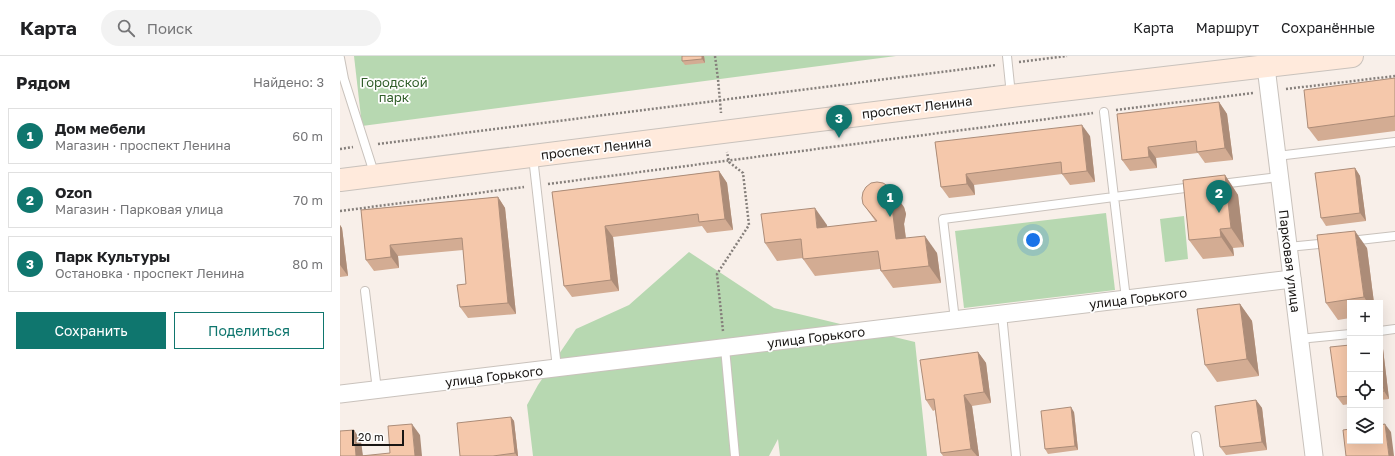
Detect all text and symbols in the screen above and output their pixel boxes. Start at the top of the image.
search box [101,10,381,46]
text: Карта [20,16,77,39]
icon: search [115,17,137,39]
text: Поиск [147,19,193,37]
text: Карта [1133,19,1174,36]
text: Маршрут [1196,19,1259,36]
text: Сохранённые [1281,19,1375,36]
text: Рядом [16,72,70,93]
text: Найдено: 3 [253,74,324,90]
park label: Городской парк [360,74,428,105]
street label: проспект Ленина [861,92,973,122]
pin: 3 [826,105,852,138]
text: Дом мебели [55,119,145,137]
text: 1 [27,128,33,144]
text: 60 m [292,128,323,144]
street label: проспект Ленина [540,133,652,163]
text: Магазин · проспект Ленина [55,137,231,153]
pin: 2 [1206,180,1232,213]
text: Ozon [55,183,92,201]
pin: 1 [877,184,903,217]
text: 2 [26,192,34,208]
text: 70 m [293,192,323,208]
text: Магазин · Парковая улица [55,201,223,217]
street label: Парковая улица [1276,209,1304,313]
your location [1023,230,1043,250]
text: Парк Культуры [55,247,170,265]
text: 3 [26,256,34,272]
text: 80 m [292,256,323,272]
text: Остановка · проспект Ленина [55,265,244,281]
street label: улица Горького [1088,284,1188,312]
map controls [1347,300,1383,444]
button: + [1347,300,1383,336]
button: Сохранить [16,312,166,349]
button: Поделиться [174,312,324,349]
street label: улица Горького [766,323,866,351]
button: − [1347,336,1383,372]
street label: улица Горького [444,362,544,390]
button: locate [1347,372,1383,408]
button: layers [1347,408,1383,444]
scale bar [352,428,404,447]
text: 20 m [358,430,384,443]

